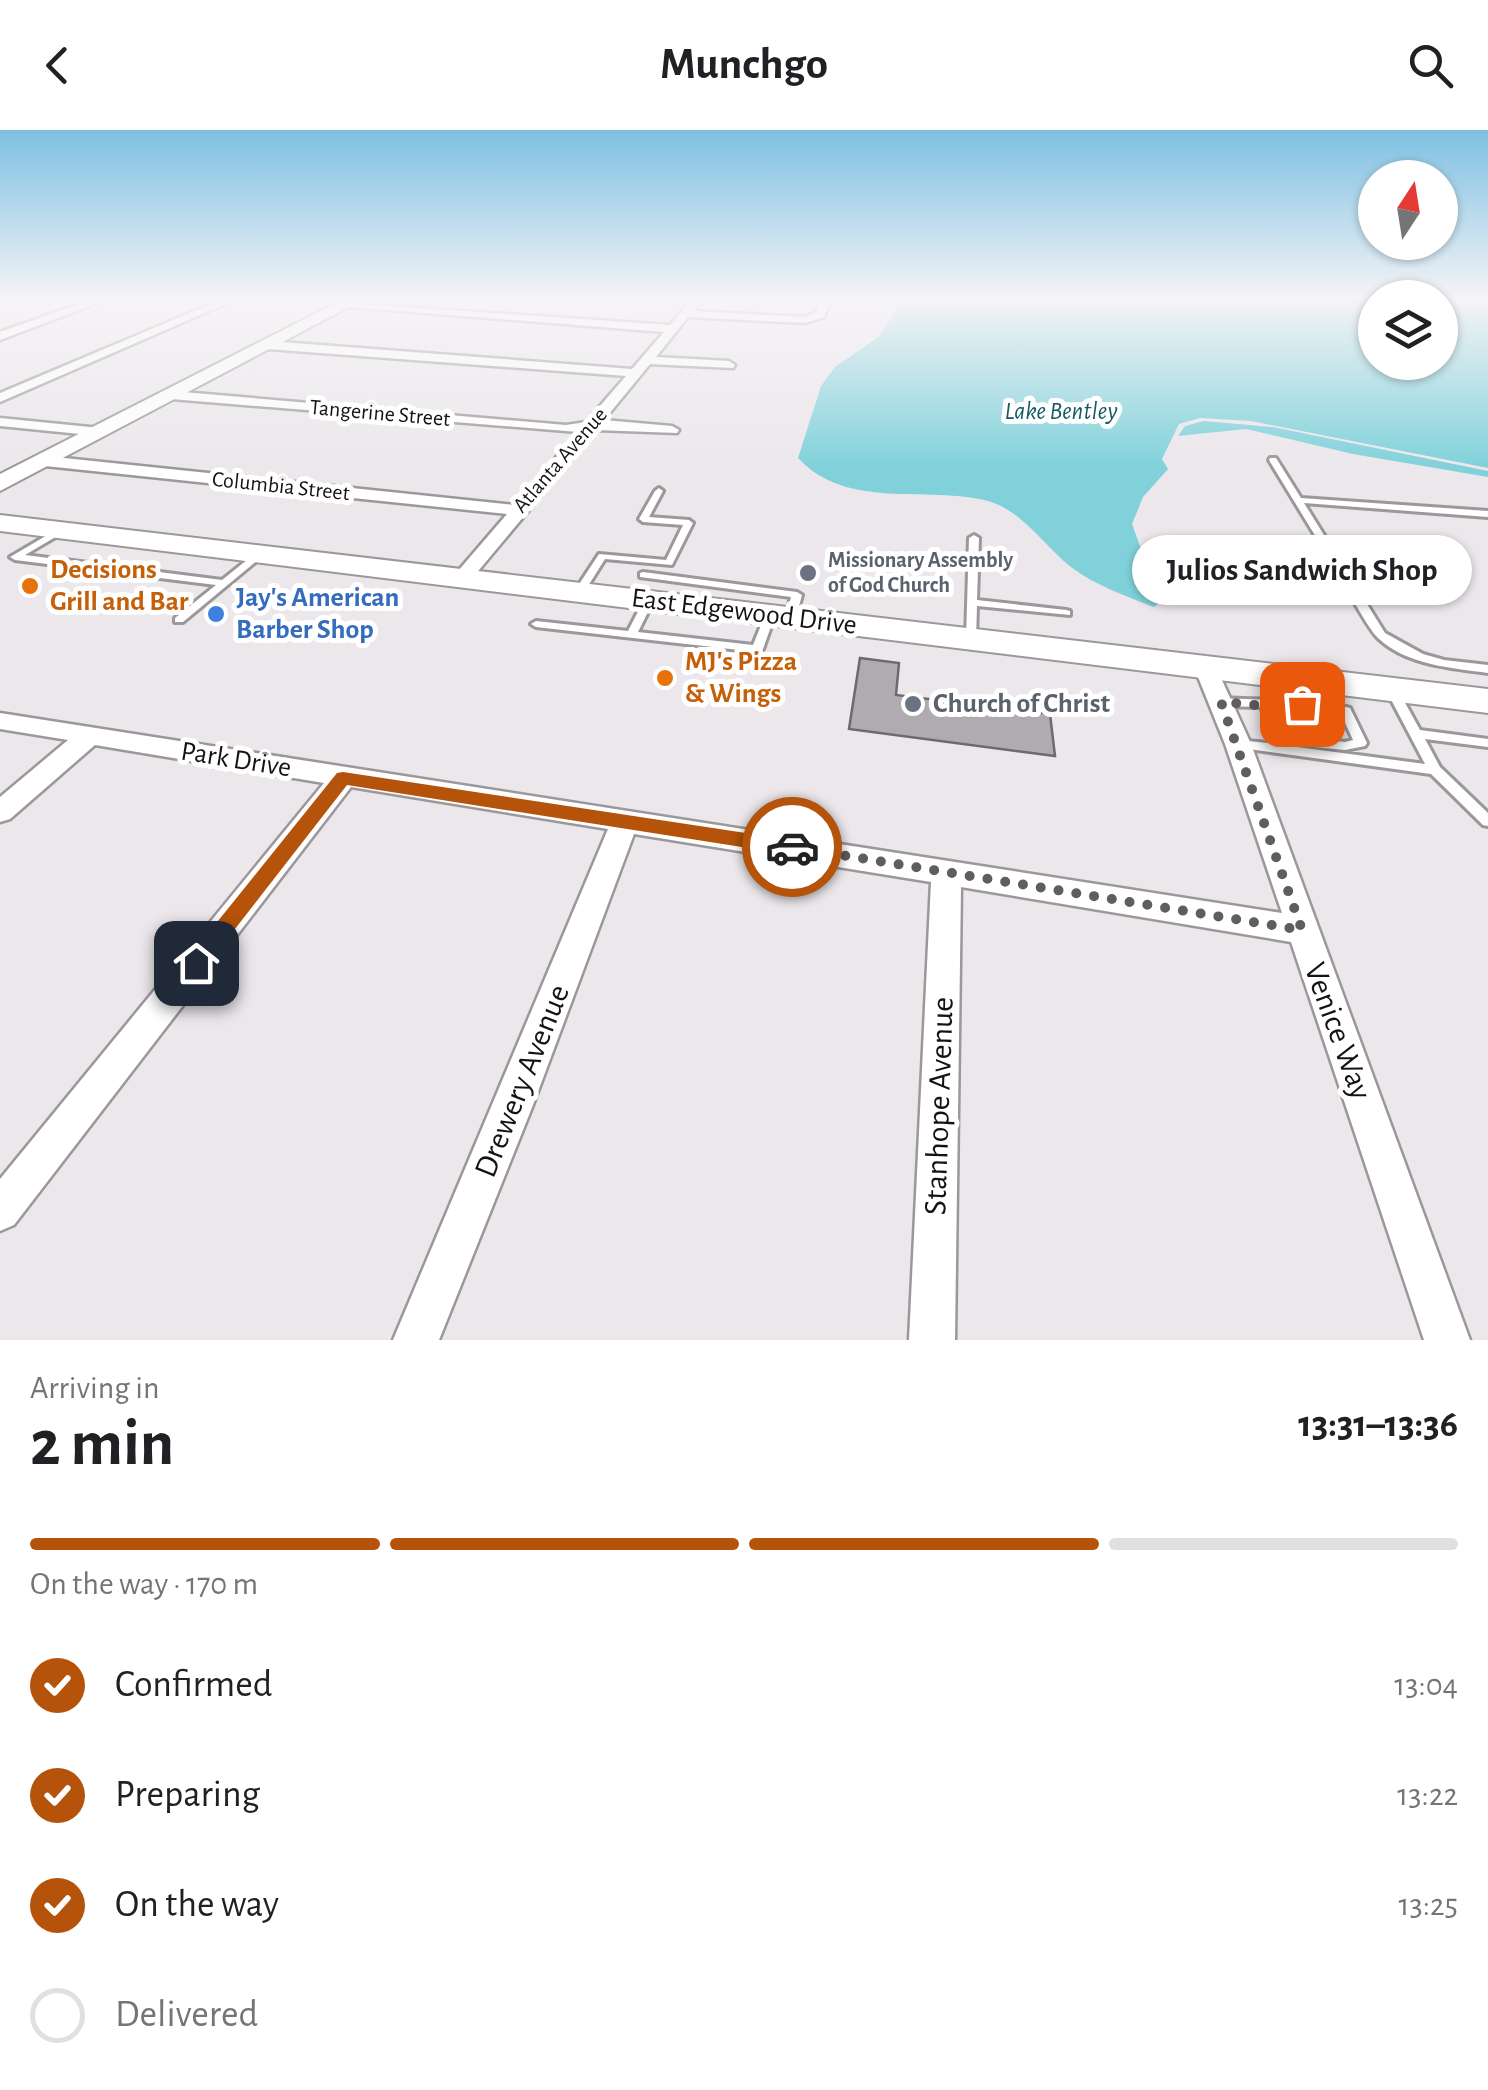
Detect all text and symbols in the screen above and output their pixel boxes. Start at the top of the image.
icon: back [30,38,85,93]
icon: search [1403,38,1458,93]
text: Munchgo [660,42,828,87]
north arrow [1358,160,1458,260]
map controls [1358,160,1458,380]
button: layers [1358,280,1458,380]
street label: Tangerine Street [309,396,451,430]
water label: Lake Bentley [1004,399,1118,424]
street label: Atlanta Avenue [509,403,611,517]
street label: Columbia Street [211,468,351,504]
callout: Julios Sandwich Shop [1132,534,1472,604]
place label: Missionary Assembly of God Church [828,549,1013,596]
text: Julios Sandwich Shop [1166,554,1438,586]
place label: Decisions Grill and Bar [50,556,189,616]
marker: Missionary Assembly of God Church [797,562,819,584]
marker: Decisions Grill and Bar [19,575,41,597]
place label: Jay's American Barber Shop [236,584,399,644]
street label: East Edgewood Drive [630,584,858,640]
marker: Jay's American Barber Shop [205,603,227,625]
place label: MJ's Pizza & Wings [685,648,797,708]
pin [1260,662,1345,747]
marker: MJ's Pizza & Wings [654,667,676,689]
icon: bag [1275,677,1330,732]
place label: Church of Christ [933,690,1110,718]
marker: Church of Christ [902,693,924,715]
street label: Park Drive [179,737,293,783]
courier [742,797,842,897]
icon: car [765,820,820,875]
pin [154,921,239,1006]
icon: home [169,936,224,991]
street label: Venice Way [1299,958,1378,1104]
street label: Drewery Avenue [469,980,575,1182]
street label: Stanhope Avenue [919,996,959,1216]
text: Arriving in [30,1372,159,1404]
text: 13:31–13:36 [1298,1406,1458,1444]
text: 2 min [30,1412,174,1477]
text: On the way · 170 m [30,1568,258,1600]
icon: check [30,1658,85,1713]
text: Confirmed [115,1666,272,1704]
text: 13:04 [1394,1669,1458,1701]
icon: check [30,1768,85,1823]
text: Preparing [115,1776,260,1814]
text: 13:22 [1397,1779,1458,1811]
icon: check [30,1878,85,1933]
text: On the way [115,1886,279,1924]
text: 13:25 [1399,1889,1458,1921]
text: Delivered [115,1996,258,2034]

